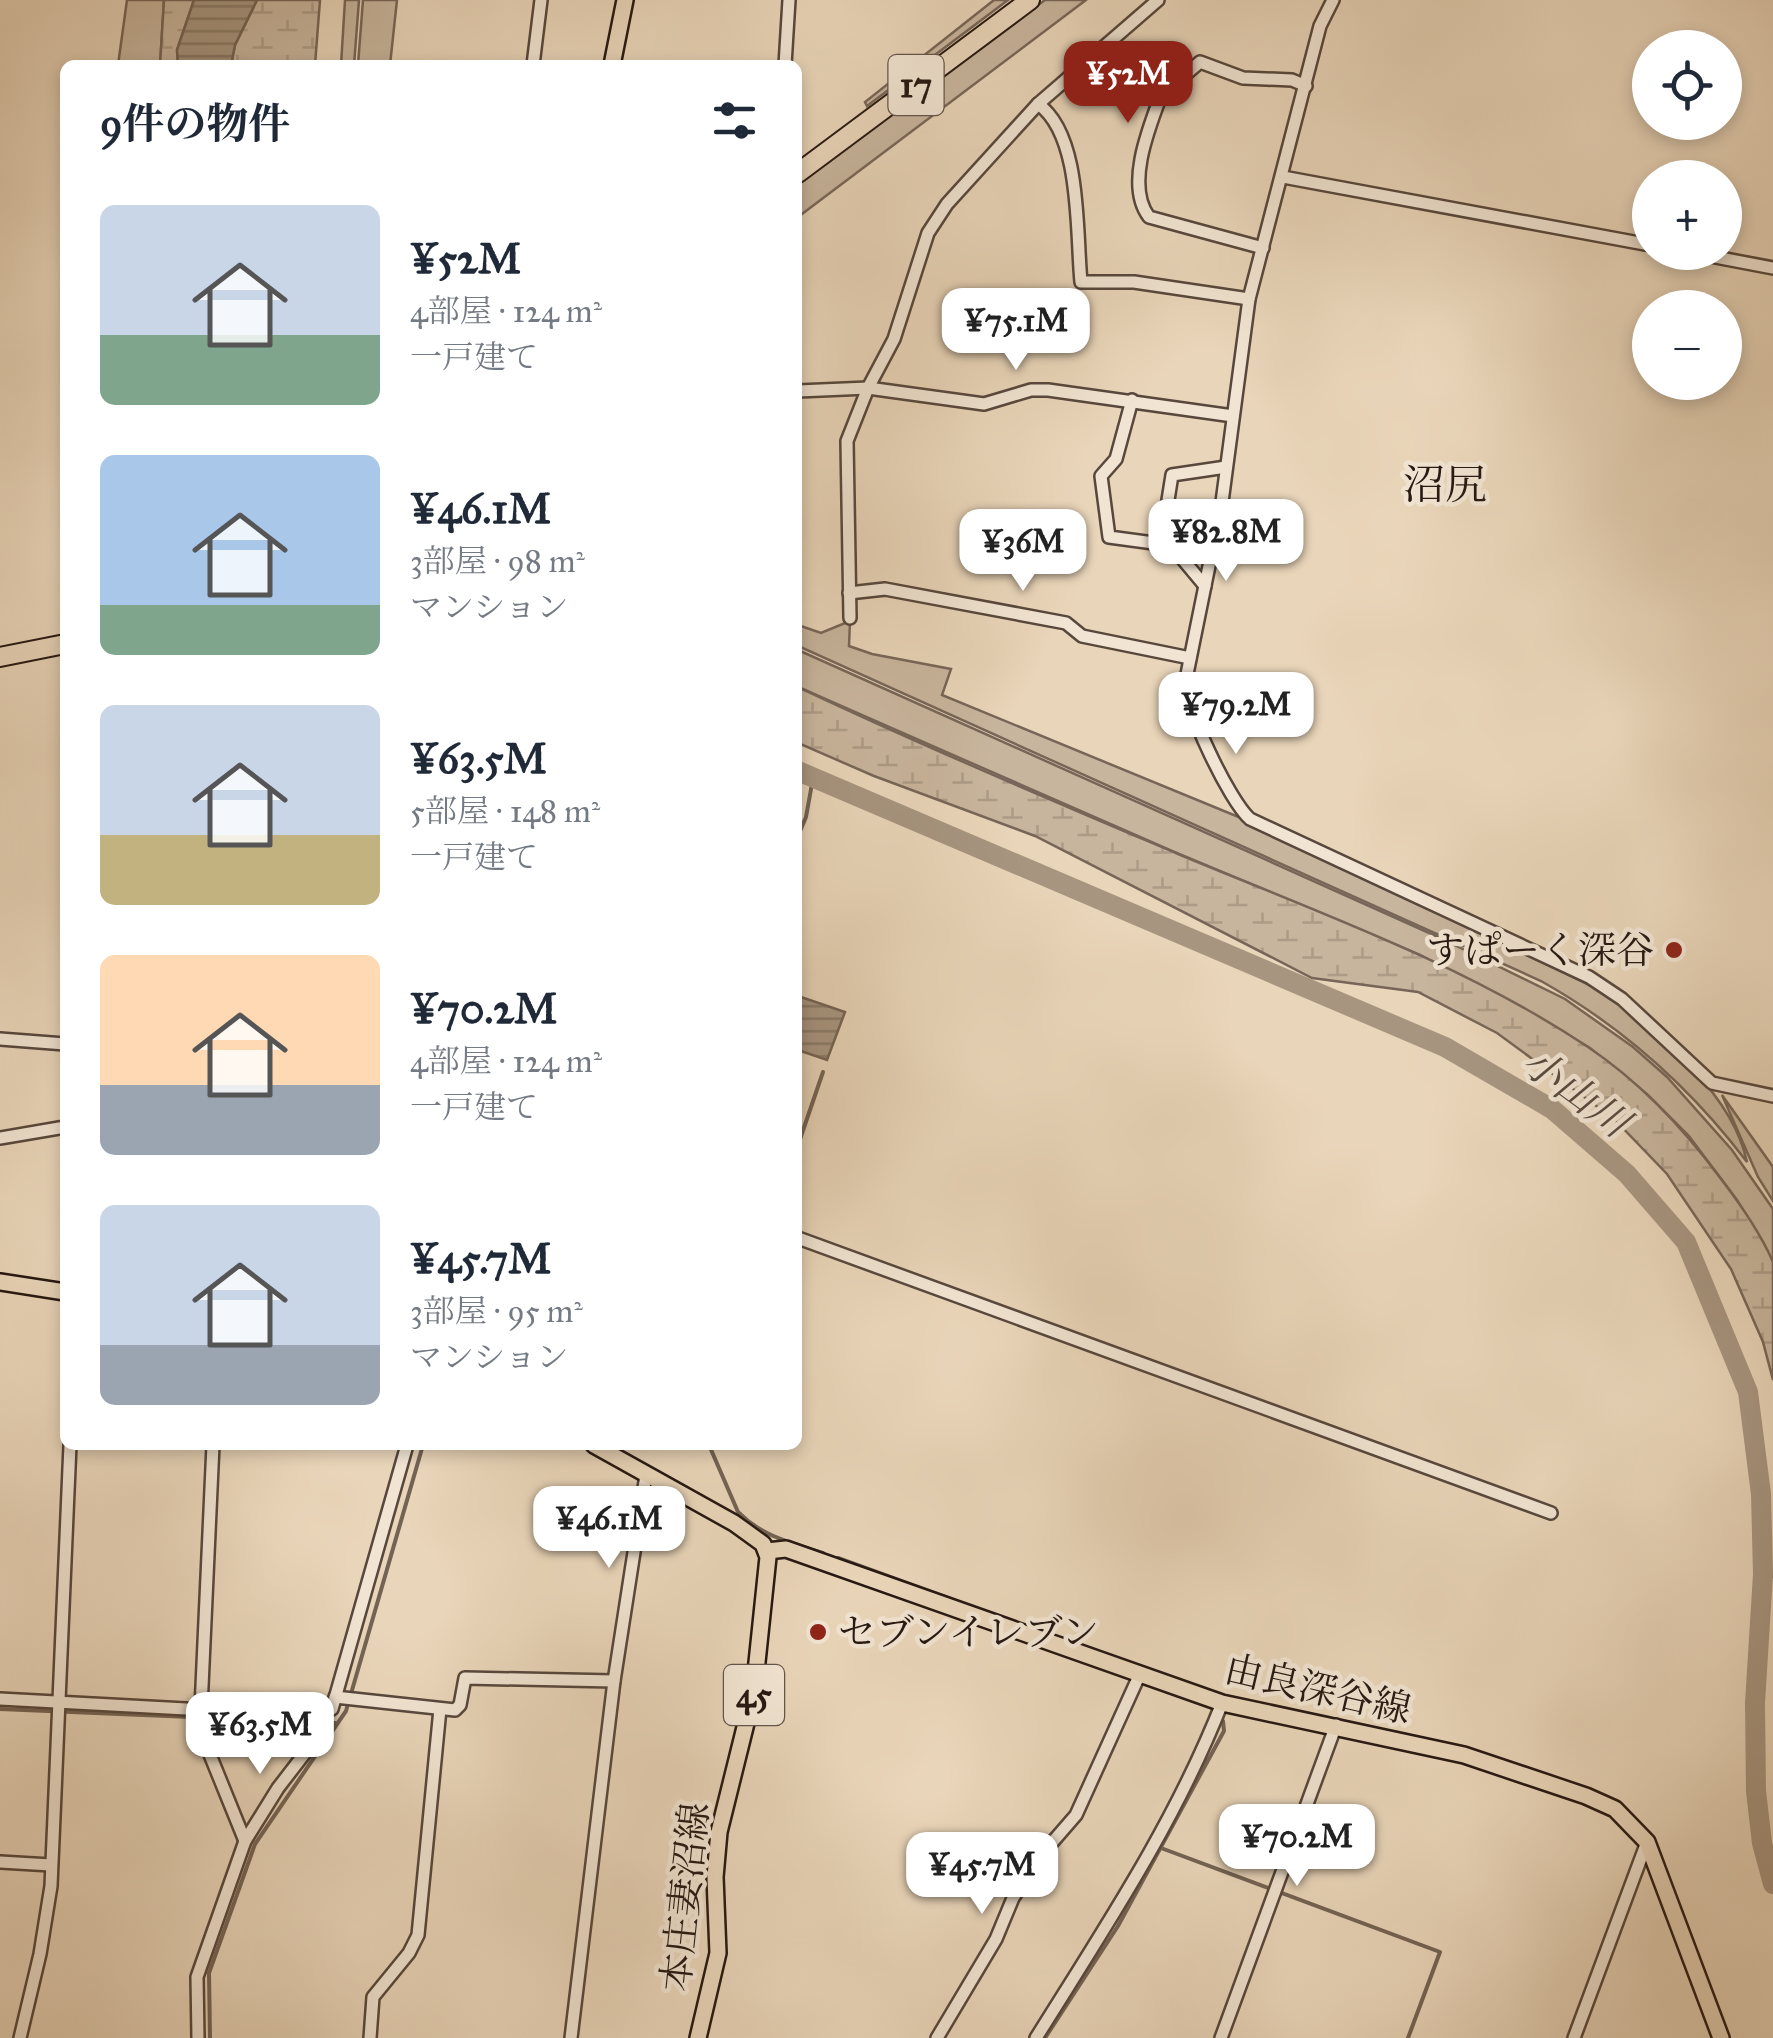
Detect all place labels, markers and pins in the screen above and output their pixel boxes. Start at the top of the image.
pin: ¥52M [1069,41,1187,126]
pin: ¥75.1M [935,288,1097,373]
pin: ¥82.8M [1145,499,1307,584]
pin: ¥36M [964,509,1082,594]
pin: ¥79.2M [1155,672,1317,757]
place label: すぱーく深谷 [1426,927,1654,973]
marker: すぱーく深谷 [1663,939,1685,961]
pin: ¥46.1M [528,1486,690,1571]
place label: セブンイレブン [838,1609,1099,1655]
marker: セブンイレブン [807,1621,829,1643]
pin: ¥63.5M [179,1692,341,1777]
pin: ¥70.2M [1216,1804,1378,1889]
pin: ¥45.7M [901,1832,1063,1917]

